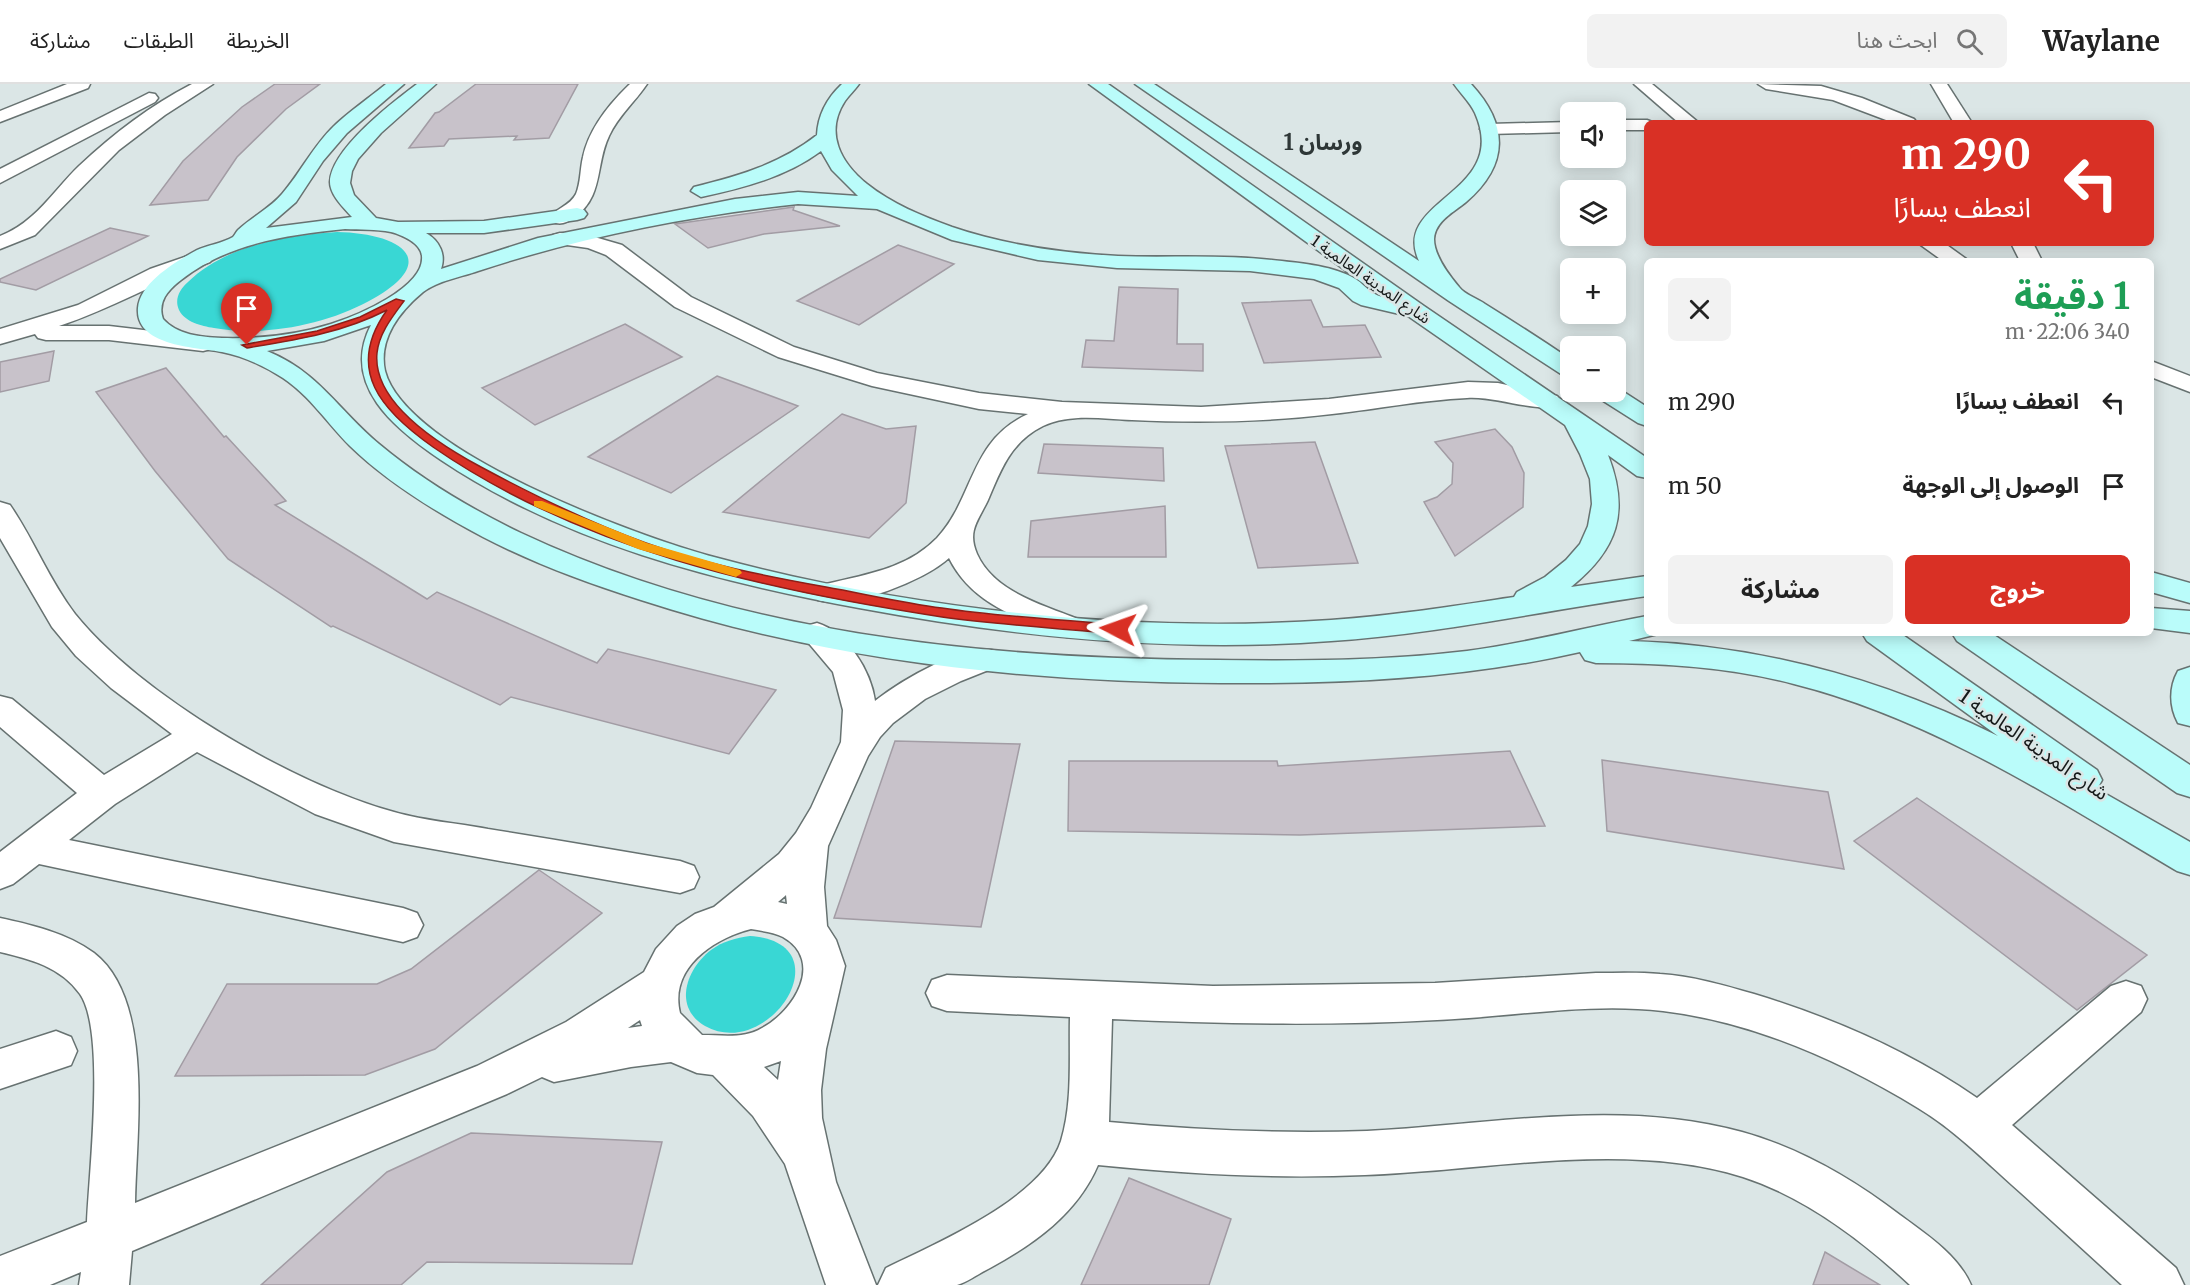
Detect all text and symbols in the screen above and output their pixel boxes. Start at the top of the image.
search box [1587,14,2007,68]
text: Waylane [2043,23,2160,59]
icon: search [1953,25,1986,58]
text: ابحث هنا [1857,26,1938,54]
text: مشاركة [30,27,91,54]
text: الطبقات [124,27,194,54]
text: الخريطة [227,27,290,54]
map controls [1560,102,1626,402]
button: sound [1560,102,1626,168]
district label: ورسان 1 [1284,128,1362,156]
text: 290 m [1901,128,2031,180]
icon: left [2052,144,2130,222]
button: layers [1560,180,1626,246]
text: انعطف يسارًا [1893,190,2031,224]
street label: شارع المدينة العالمية 1 [1306,230,1435,330]
button: + [1560,258,1626,324]
text: 1 دقيقة [2014,274,2130,319]
button: close [1668,278,1731,341]
pin [221,283,272,345]
icon: arrive [230,292,263,325]
text: 340 m · 22:06 [2005,319,2130,344]
button: − [1560,336,1626,402]
icon: left [2097,386,2130,419]
text: انعطف يسارًا [1956,387,2079,415]
text: 290 m [1668,388,1735,416]
icon: arrive [2097,470,2130,503]
text: الوصول إلى الوجهة [1902,471,2079,499]
text: 50 m [1668,472,1722,500]
button: مشاركة [1668,555,1893,624]
button: خروج [1905,555,2130,624]
position arrow [1086,597,1150,661]
street label: شارع المدينة العالمية 1 [1953,683,2114,807]

